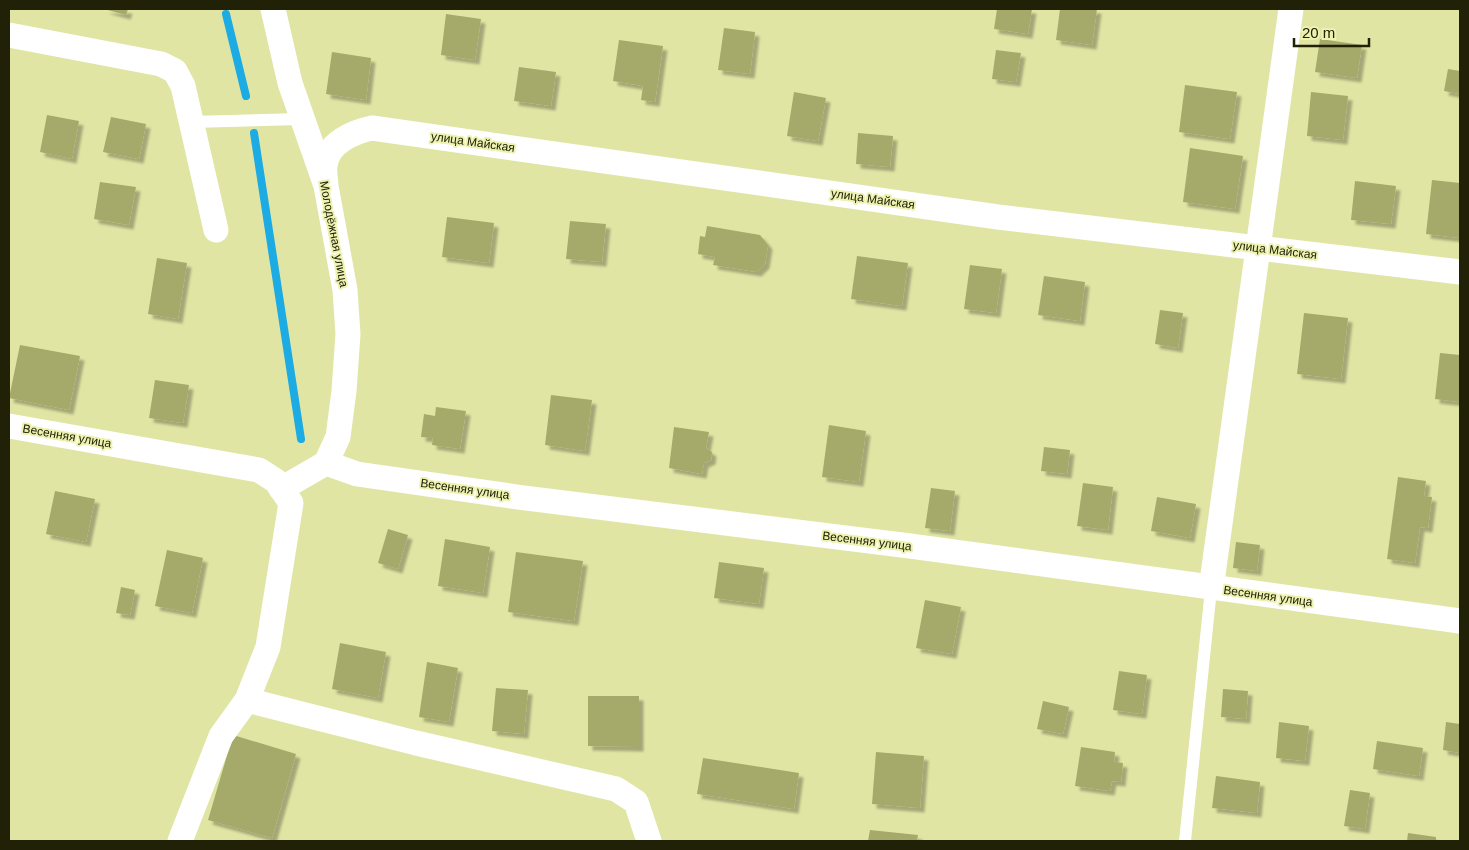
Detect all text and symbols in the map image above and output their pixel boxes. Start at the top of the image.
scale bar [1294,15,1369,47]
text: 20 m [1302,24,1335,41]
street label: улица Майская [430,129,516,155]
street label: Молодёжная улица [317,180,351,289]
street label: улица Майская [830,186,916,212]
street label: улица Майская [1232,238,1318,262]
street label: Весенняя улица [21,421,113,451]
street label: Весенняя улица [419,476,511,502]
street label: Весенняя улица [822,529,913,553]
street label: Весенняя улица [1222,583,1314,609]

